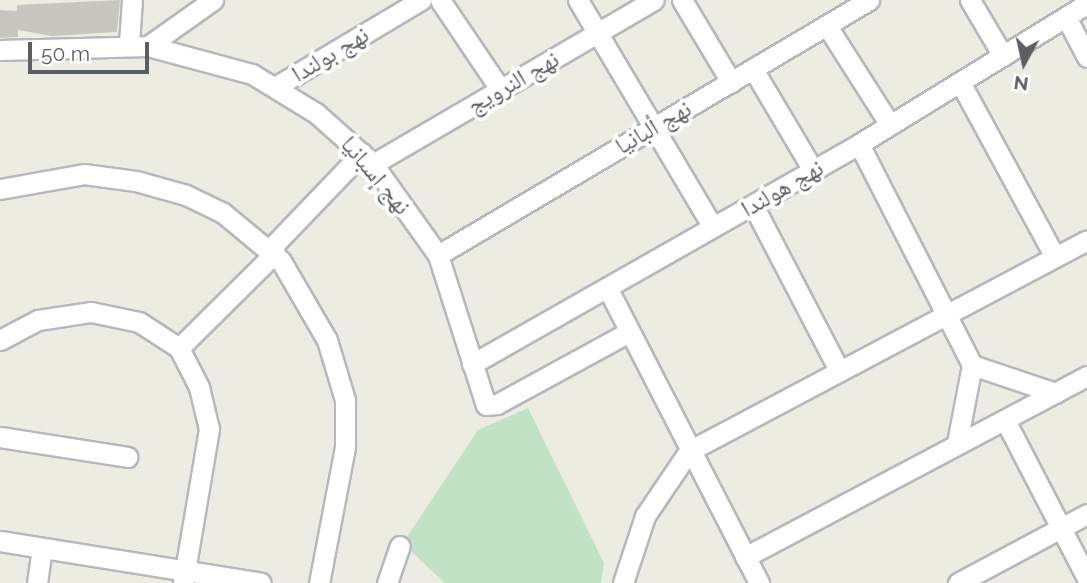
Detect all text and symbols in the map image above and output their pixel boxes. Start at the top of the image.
street label: نهج بولندا [286,20,374,88]
scale bar [32,28,152,72]
north arrow [989,28,1059,98]
text: 50 m [41,41,90,66]
street label: نهج النرويج [462,44,564,120]
text: N [1012,72,1030,96]
street label: نهج ألبانيا [610,94,696,160]
street label: نهج إسبانيا [335,130,417,220]
street label: نهج هولندا [736,153,828,223]

